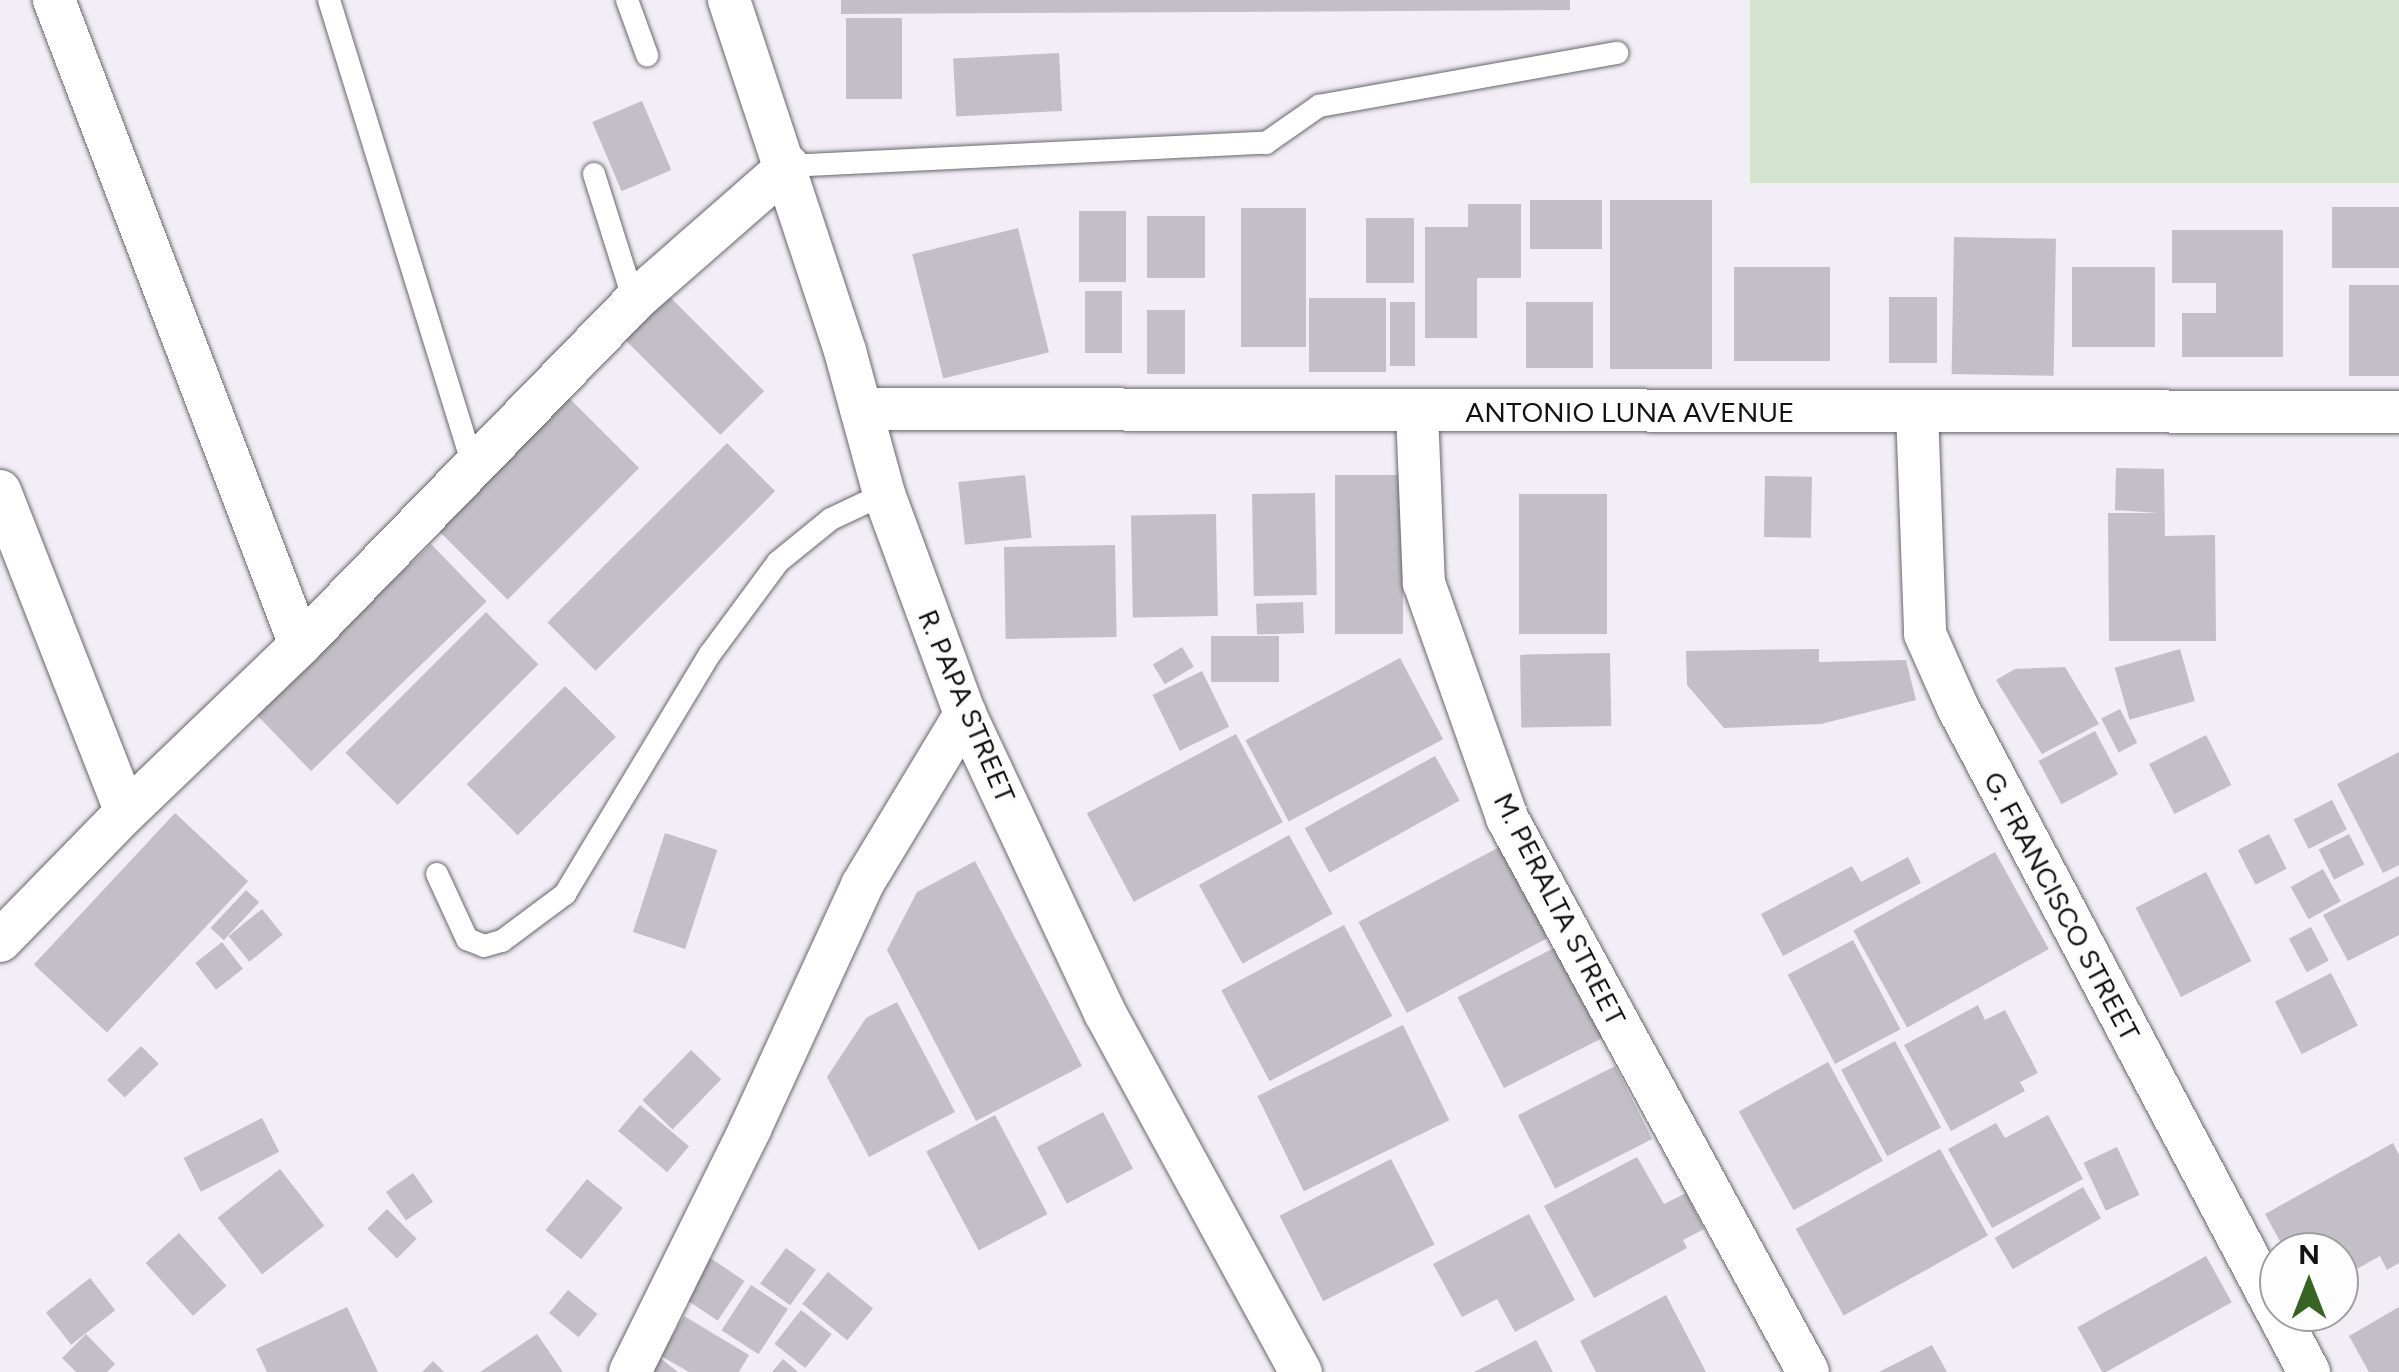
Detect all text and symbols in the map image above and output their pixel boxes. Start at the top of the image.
street label: ANTONIO LUNA AVENUE [1465,395,1795,429]
street label: R. PAPA STREET [911,604,1023,808]
street label: G. FRANCISCO STREET [1977,766,2147,1046]
street label: M. PERALTA STREET [1487,787,1633,1031]
north arrow [2259,1232,2359,1332]
text: N [2298,1237,2320,1271]

